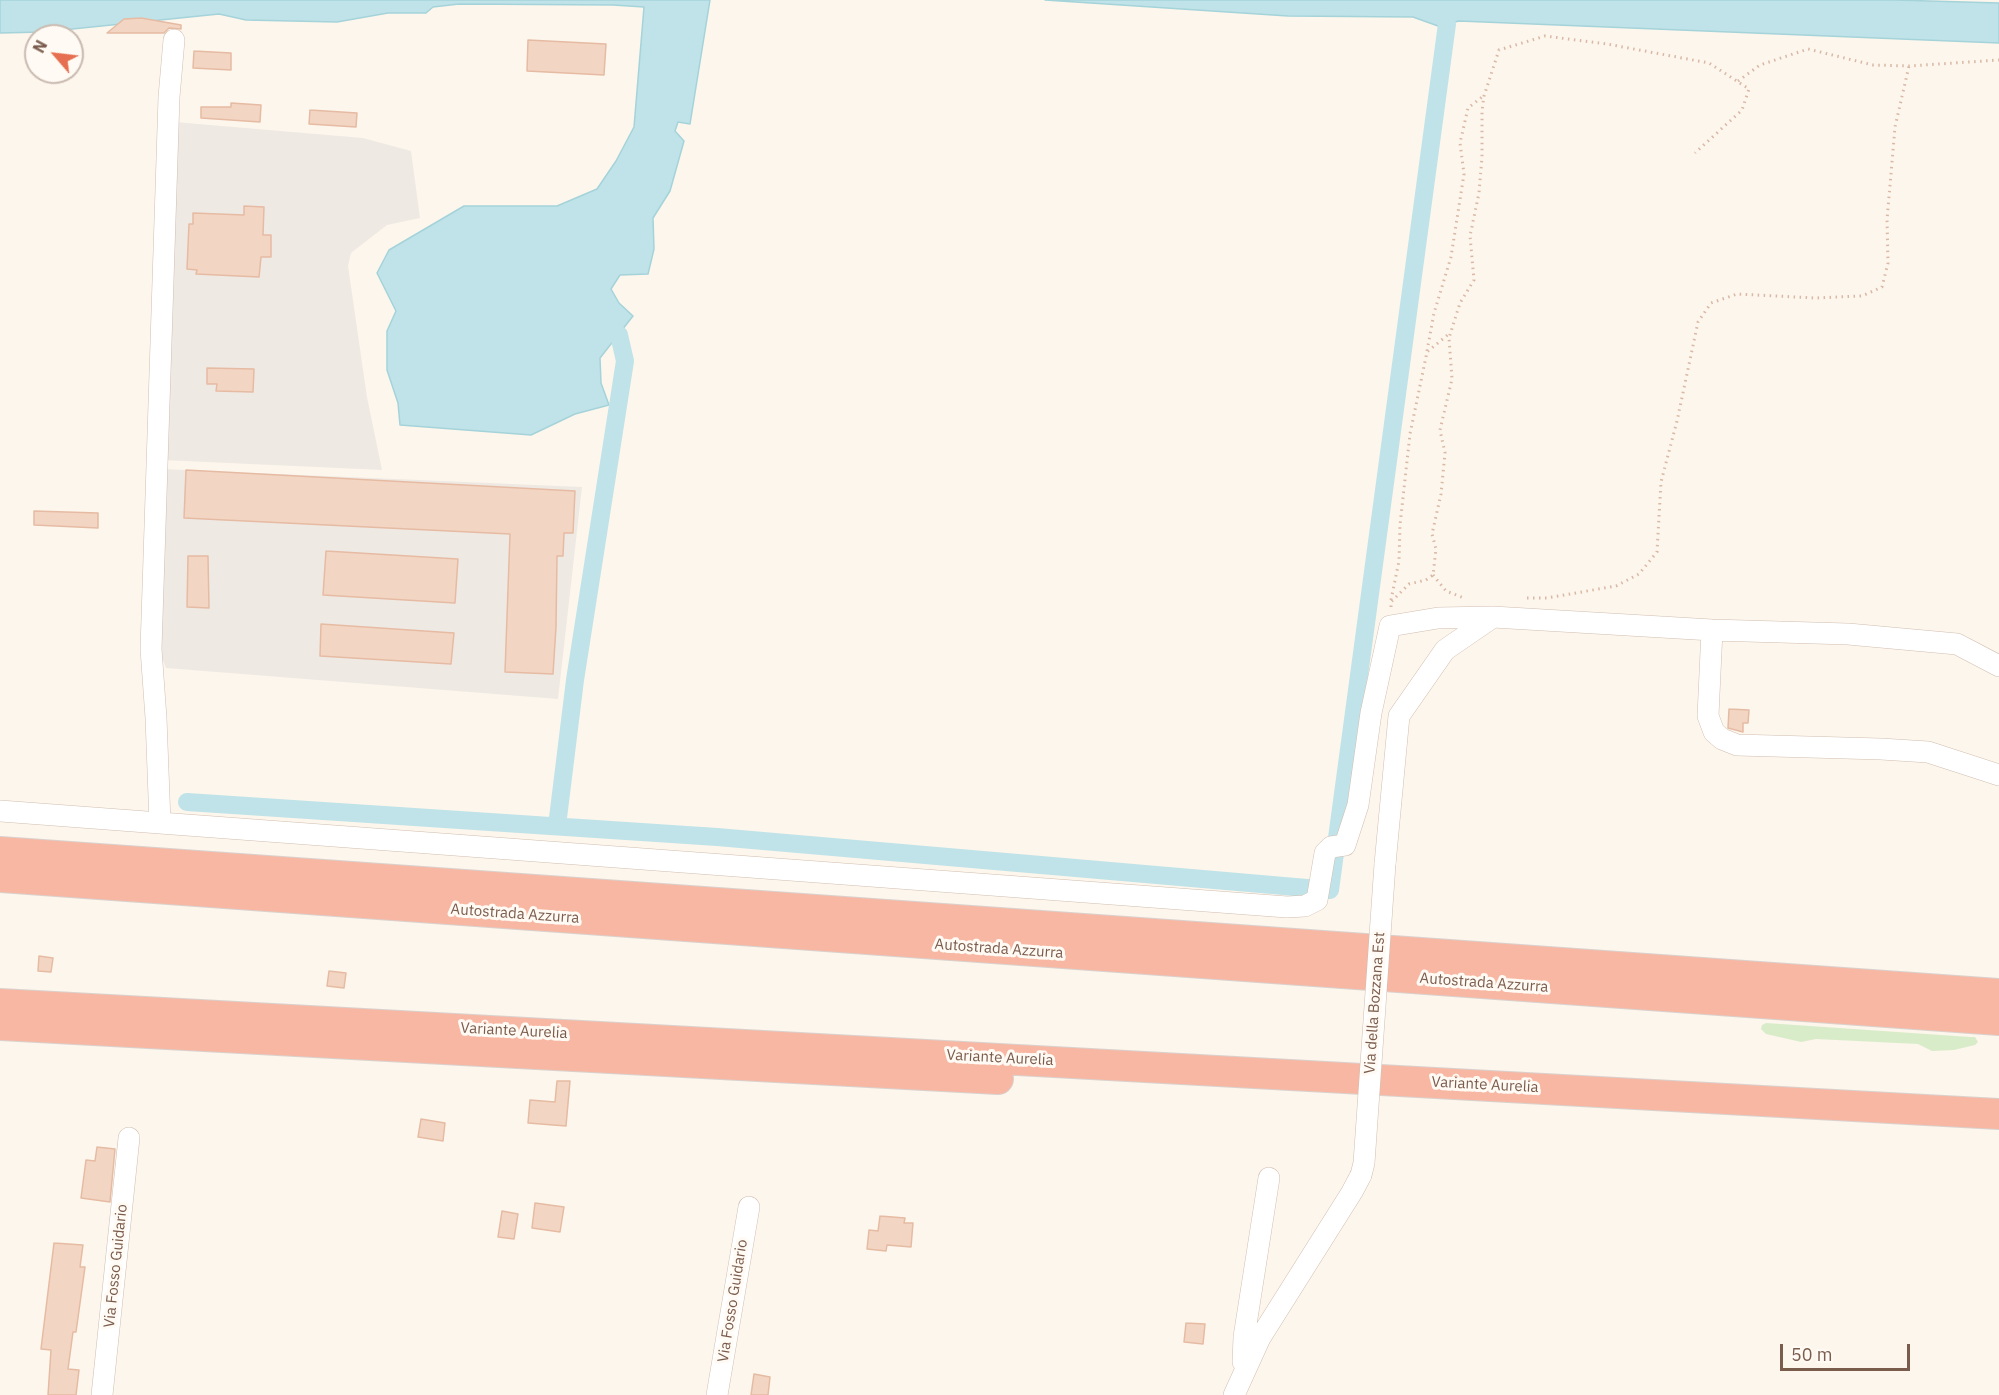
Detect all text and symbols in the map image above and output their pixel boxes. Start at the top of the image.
north arrow [24,24,84,84]
text: N [28,37,51,56]
street label: Autostrada Azzurra [450,901,580,927]
street label: Via della Bozzana Est [1361,931,1389,1075]
street label: Autostrada Azzurra [934,936,1064,962]
street label: Autostrada Azzurra [1419,970,1549,996]
street label: Variante Aurelia [460,1019,568,1043]
street label: Variante Aurelia [946,1046,1054,1070]
street label: Variante Aurelia [1431,1073,1539,1097]
street label: Via Fosso Guidario [101,1203,131,1329]
street label: Via Fosso Guidario [714,1238,752,1364]
scale bar [1783,1332,1914,1370]
text: 50 m [1791,1343,1833,1366]

